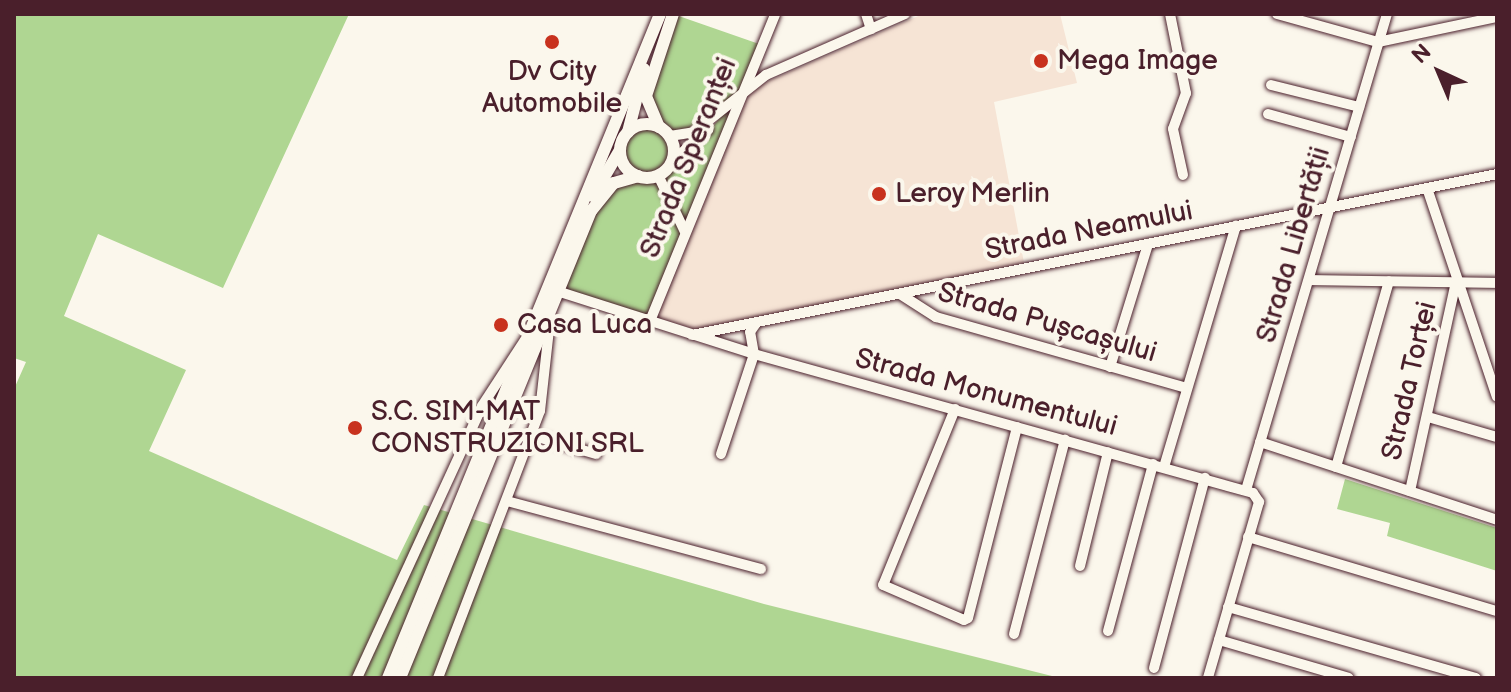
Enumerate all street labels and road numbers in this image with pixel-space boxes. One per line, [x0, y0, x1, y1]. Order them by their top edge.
street label: Strada Speranței [633, 53, 745, 263]
street label: Strada Libertății [1250, 143, 1338, 347]
street label: Strada Neamului [982, 194, 1196, 268]
street label: Strada Pușcașului [934, 276, 1160, 370]
street label: Strada Torței [1375, 298, 1445, 464]
street label: Strada Monumentului [851, 342, 1121, 444]

